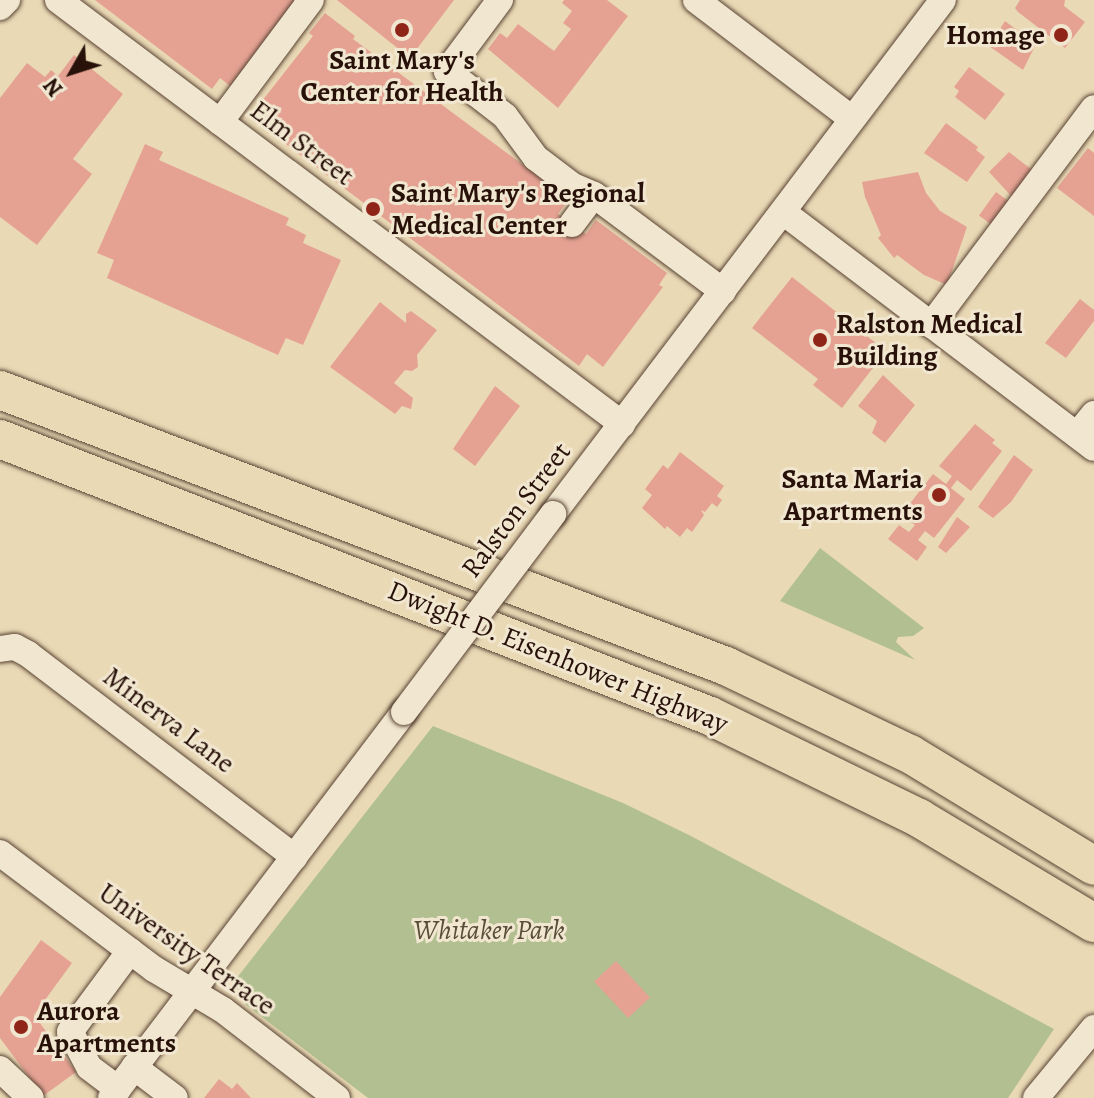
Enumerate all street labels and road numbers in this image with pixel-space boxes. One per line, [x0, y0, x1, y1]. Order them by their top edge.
street label: Elm Street [244, 93, 360, 193]
street label: Ralston Street [454, 436, 578, 584]
street label: Dwight D. Eisenhower Highway [383, 573, 733, 741]
street label: Minerva Lane [97, 660, 241, 780]
street label: University Terrace [92, 876, 282, 1022]

